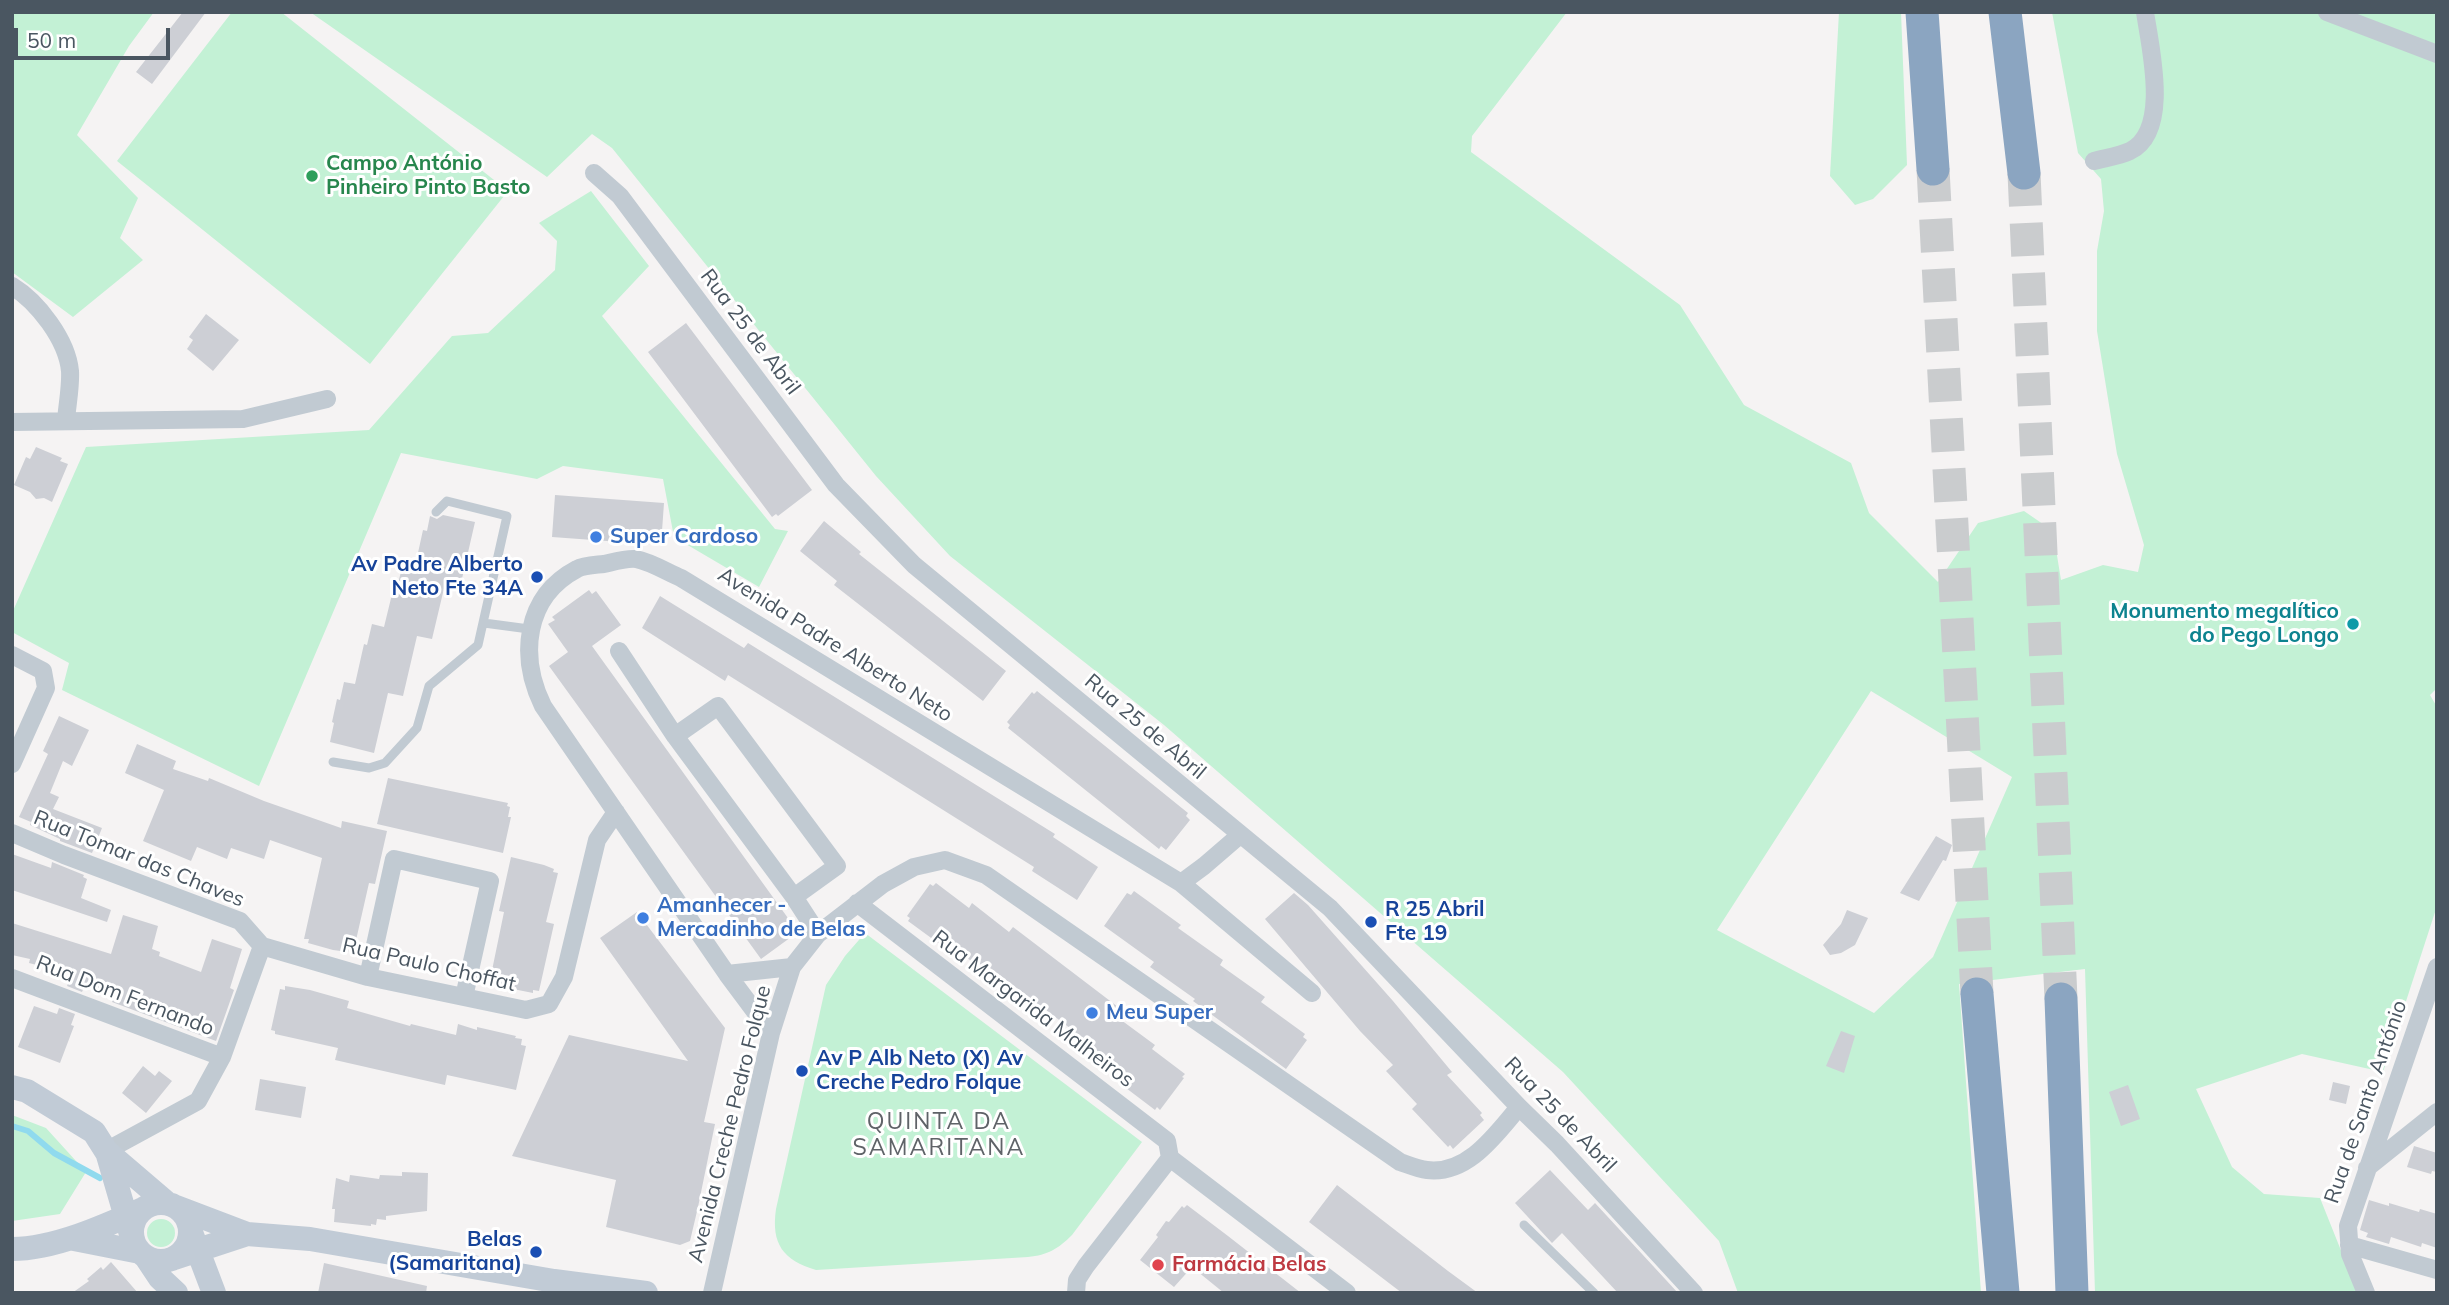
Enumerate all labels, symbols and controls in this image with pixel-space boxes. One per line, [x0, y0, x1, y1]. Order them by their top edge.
scale bar [18, 14, 173, 58]
text: 50 m [27, 27, 76, 53]
place label: Campo António Pinheiro Pinto Basto [326, 151, 530, 201]
marker: Campo António Pinheiro Pinto Basto [304, 168, 320, 184]
street label: Rua 25 de Abril [695, 264, 805, 400]
place label: Super Cardoso [610, 524, 758, 550]
marker: Super Cardoso [588, 529, 604, 545]
place label: Av Padre Alberto Neto Fte 34A [351, 552, 523, 602]
street label: Avenida Padre Alberto Neto [713, 562, 957, 728]
marker: Av Padre Alberto Neto Fte 34A [529, 569, 545, 585]
place label: Monumento megalítico do Pego Longo [2110, 599, 2339, 649]
marker: Monumento megalítico do Pego Longo [2345, 616, 2361, 632]
street label: Rua 25 de Abril [1079, 669, 1211, 785]
street label: Rua Tomar das Chaves [30, 805, 248, 913]
place label: Amanhecer - Mercadinho de Belas [657, 893, 866, 943]
place label: R 25 Abril Fte 19 [1385, 897, 1484, 947]
marker: Amanhecer - Mercadinho de Belas [635, 910, 651, 926]
marker: R 25 Abril Fte 19 [1363, 914, 1379, 930]
street label: Rua Margarida Malheiros [927, 925, 1139, 1093]
street label: Rua Paulo Choffat [340, 933, 518, 997]
street label: Rua Dom Fernando [32, 950, 218, 1042]
street label: Avenida Creche Pedro Folque [683, 983, 777, 1265]
street label: Rua de Santo António [2319, 997, 2413, 1207]
place label: Meu Super [1106, 1000, 1213, 1026]
marker: Meu Super [1084, 1005, 1100, 1021]
place label: Av P Alb Neto (X) Av Creche Pedro Folque [816, 1046, 1023, 1096]
street label: Rua 25 de Abril [1499, 1052, 1621, 1178]
marker: Av P Alb Neto (X) Av Creche Pedro Folque [794, 1063, 810, 1079]
district label: QUINTA DA SAMARITANA [854, 1108, 1024, 1162]
place label: Belas (Samaritana) [388, 1227, 522, 1277]
marker: Belas (Samaritana) [528, 1244, 544, 1260]
place label: Farmácia Belas [1172, 1252, 1327, 1278]
marker: Farmácia Belas [1150, 1257, 1166, 1273]

